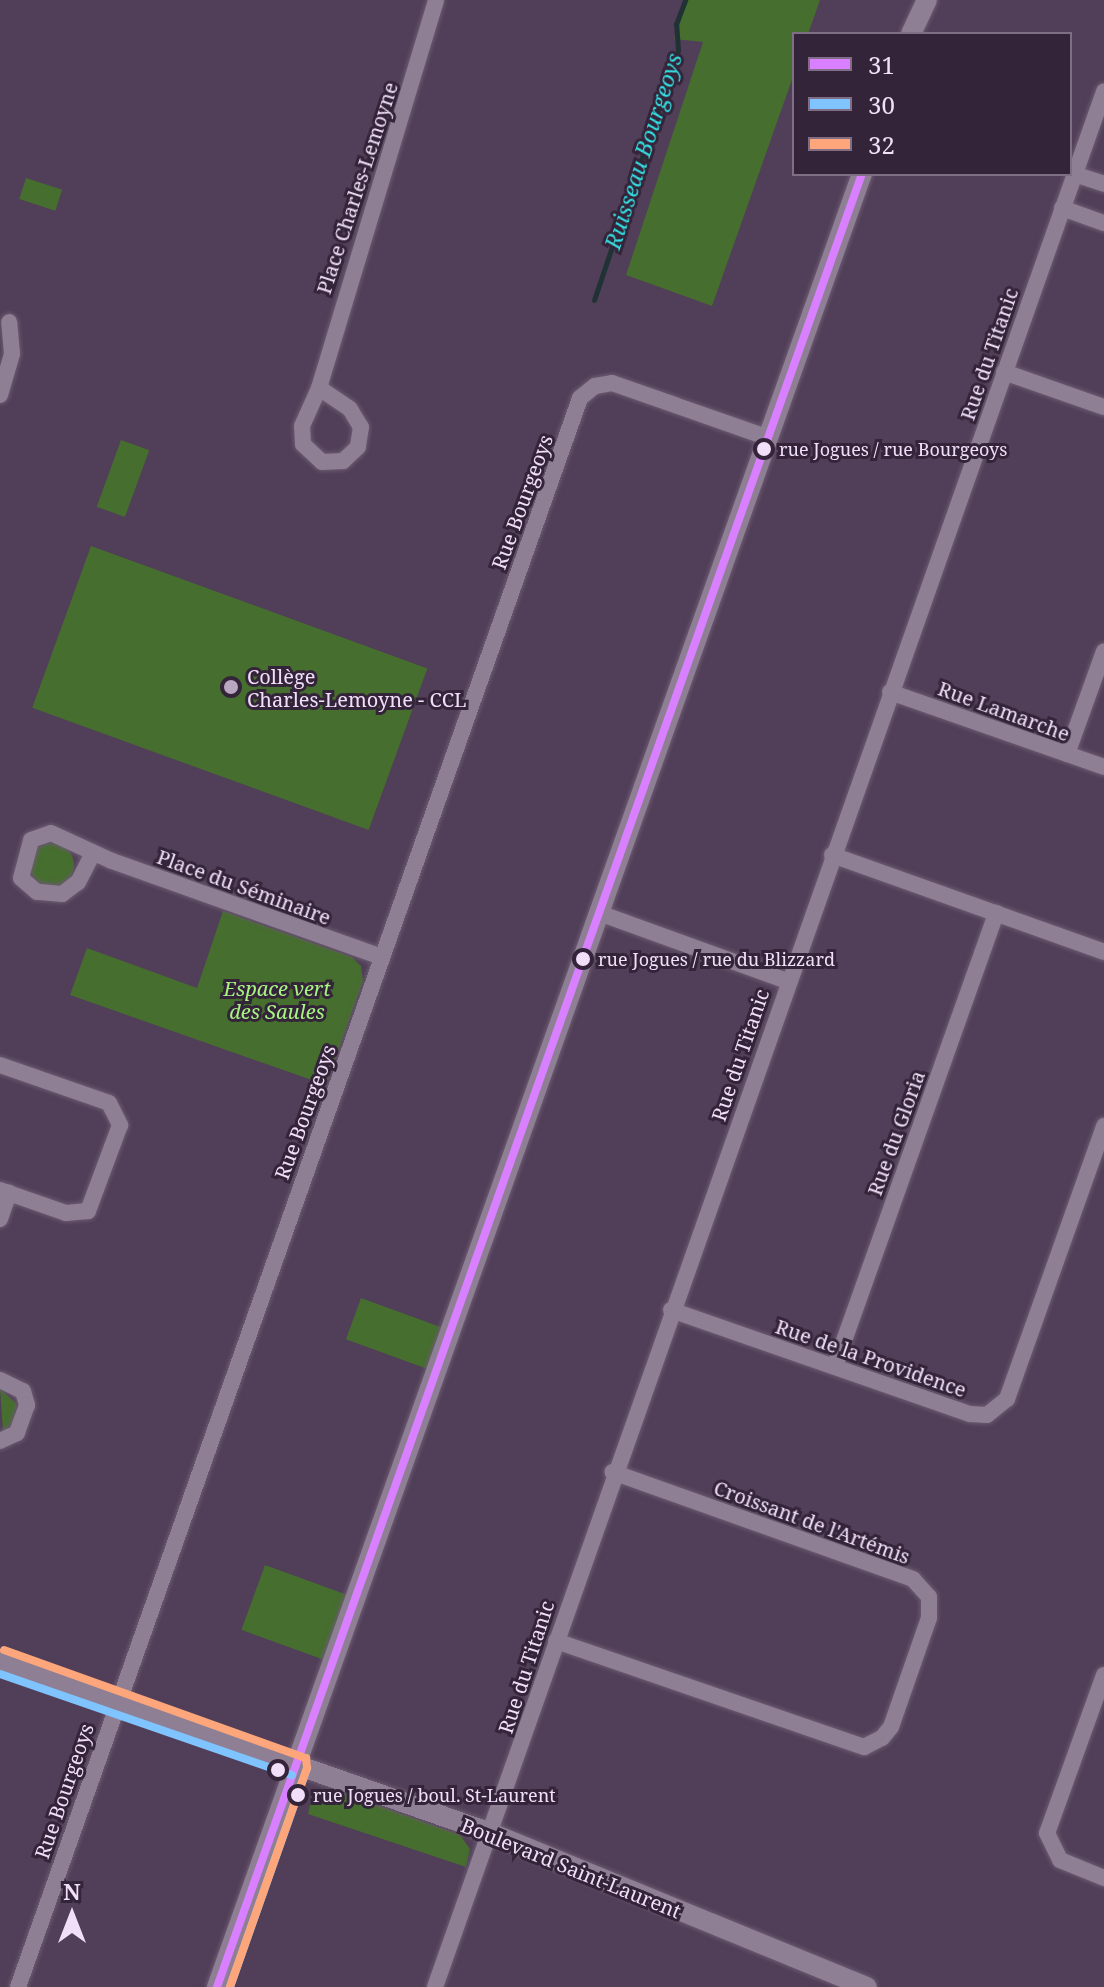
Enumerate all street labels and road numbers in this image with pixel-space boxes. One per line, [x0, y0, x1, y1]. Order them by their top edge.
street label: Place Charles-Lemoyne [311, 79, 403, 297]
street label: Rue du Titanic [955, 285, 1023, 423]
street label: Rue Bourgeoys [487, 431, 557, 573]
street label: Rue Lamarche [935, 676, 1073, 746]
street label: Place du Séminaire [154, 844, 334, 930]
street label: Rue du Titanic [706, 986, 774, 1124]
street label: Rue Bourgeoys [270, 1041, 340, 1183]
street label: Rue du Gloria [862, 1067, 930, 1199]
street label: Rue de la Providence [773, 1314, 969, 1402]
street label: Croissant de l'Artémis [711, 1475, 913, 1569]
street label: Rue du Titanic [493, 1598, 559, 1736]
street label: Rue Bourgeoys [30, 1720, 98, 1862]
street label: Boulevard Saint-Laurent [458, 1813, 684, 1923]

